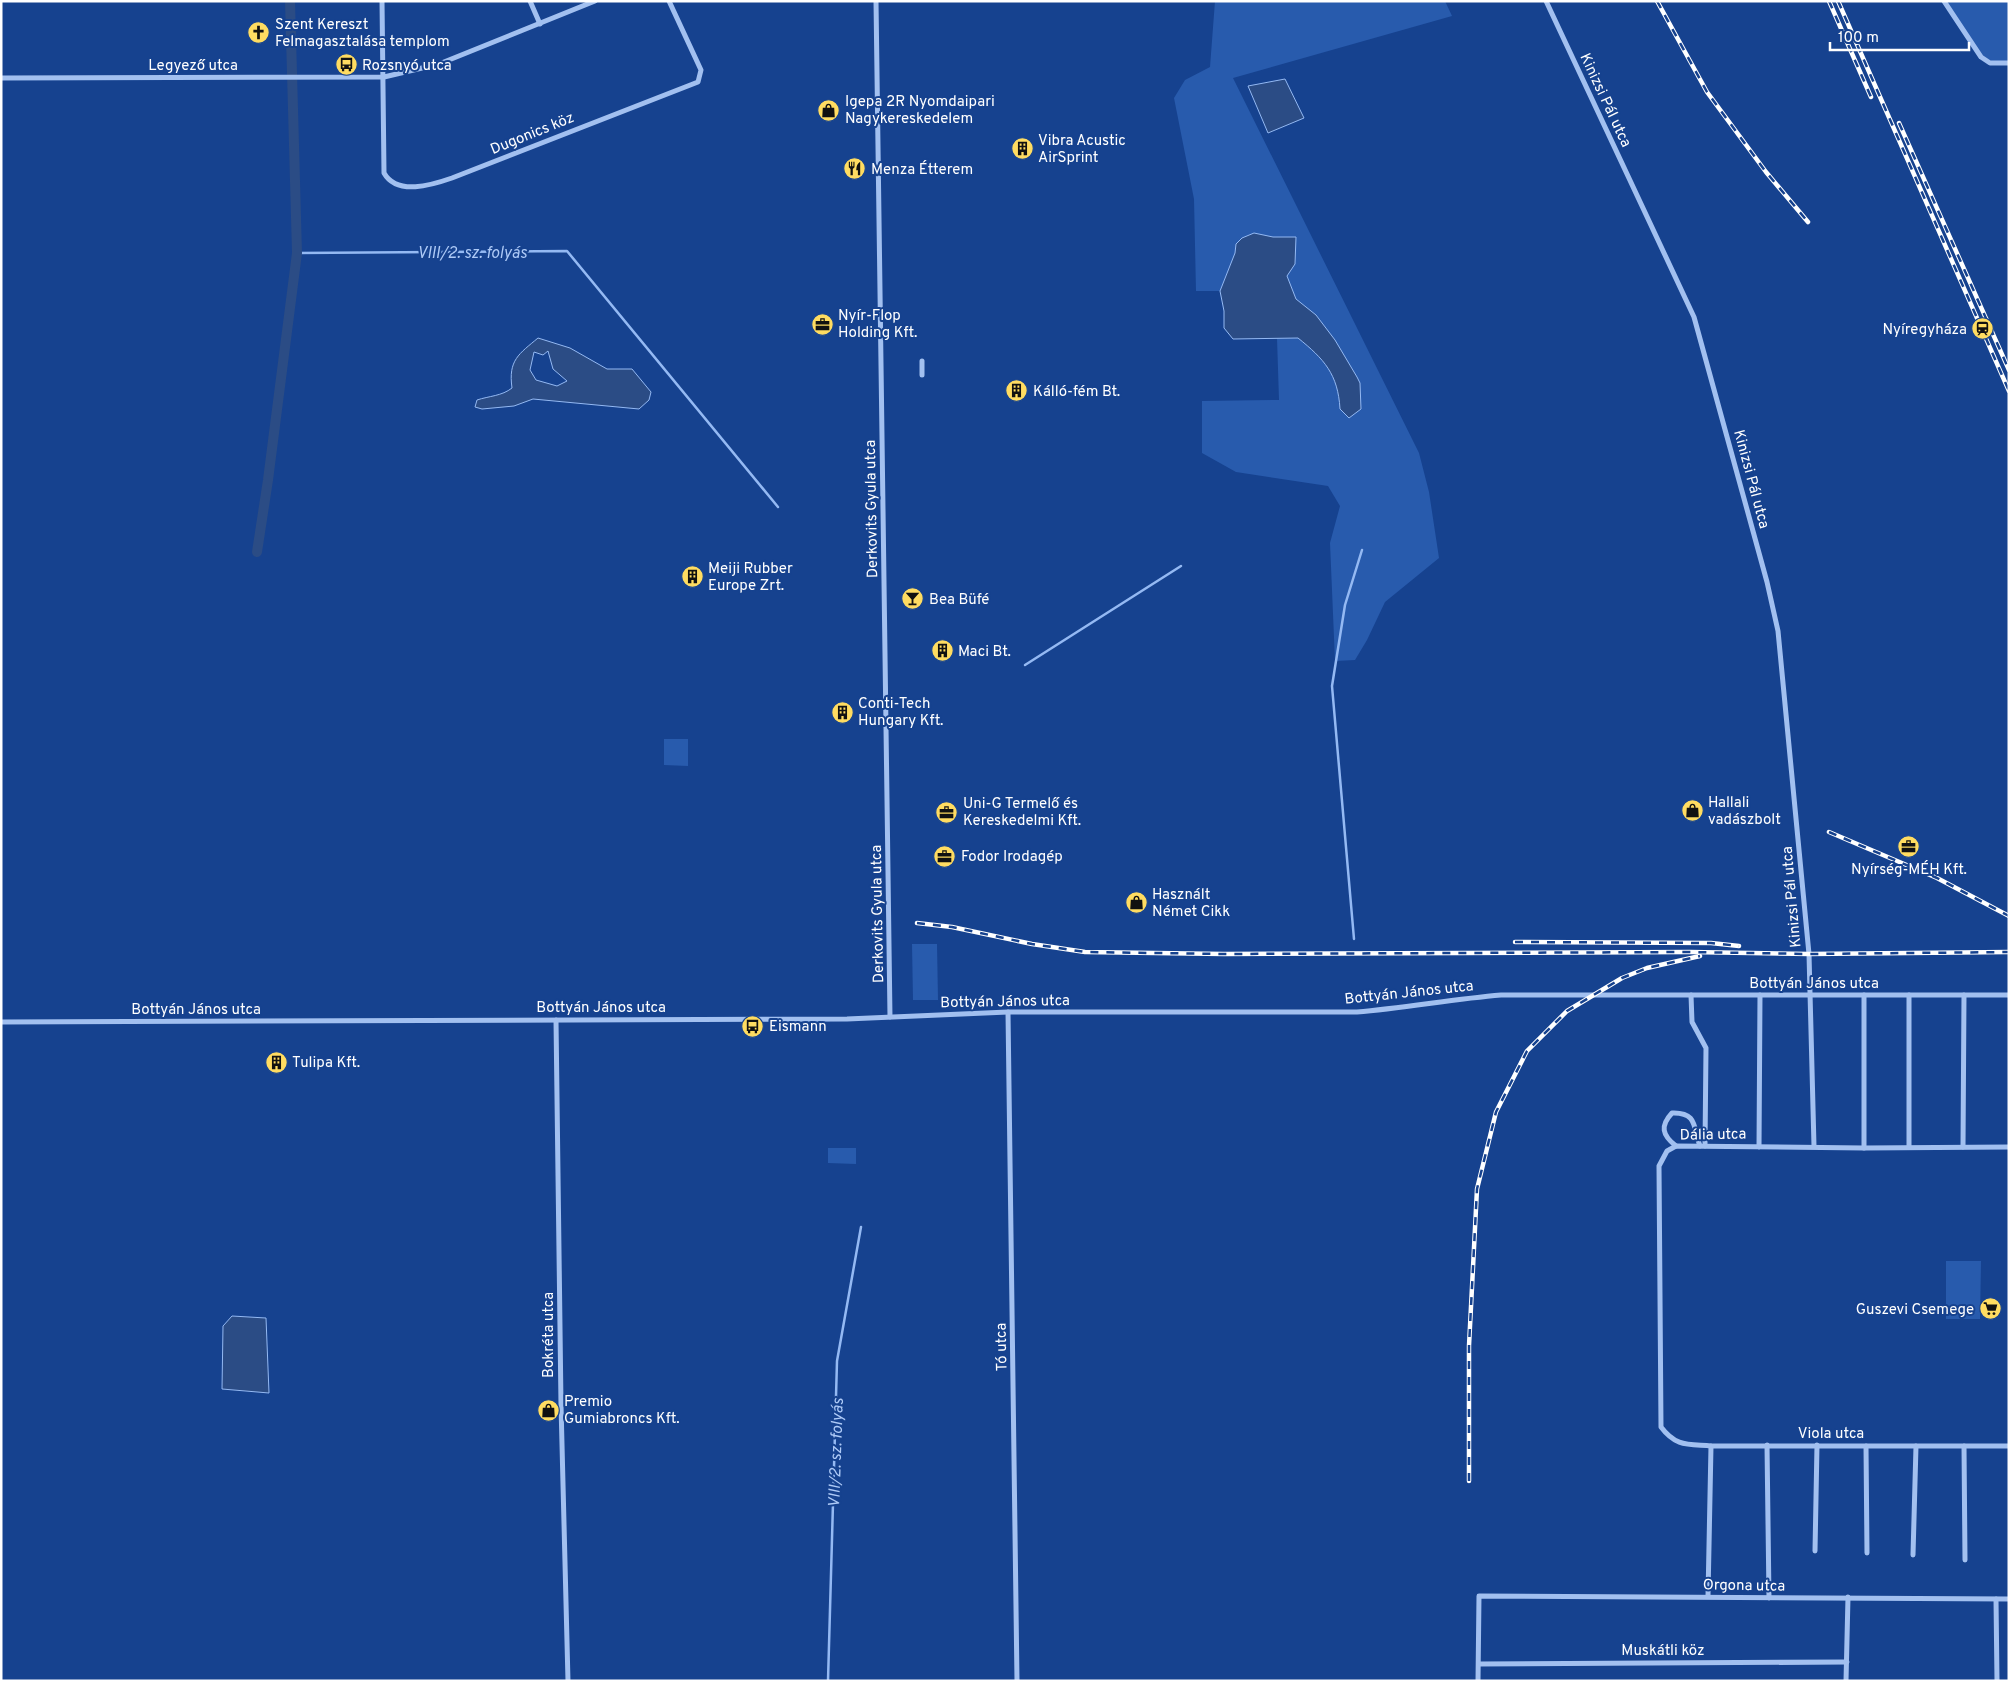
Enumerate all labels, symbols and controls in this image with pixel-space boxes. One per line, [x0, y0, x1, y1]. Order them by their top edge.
place label: Szent Kereszt Felmagasztalása templom [275, 16, 450, 52]
scale bar [1830, 20, 1969, 52]
church icon: Szent Kereszt Felmagasztalása templom [247, 21, 271, 45]
text: 100 m [1838, 29, 1879, 48]
street label: Kinizsi Pál utca [1575, 51, 1635, 151]
bus stop icon: Rozsnyó utca [334, 53, 358, 77]
street label: Legyező utca [148, 57, 238, 76]
place label: Rozsnyó utca [362, 57, 452, 76]
place label: Igepa 2R Nyomdaipari Nagykereskedelem [845, 93, 995, 129]
shop icon: Igepa 2R Nyomdaipari Nagykereskedelem [817, 98, 841, 122]
street label: Dugonics köz [488, 109, 577, 160]
place label: Vibra Acustic AirSprint [1038, 132, 1126, 168]
building icon: Vibra Acustic AirSprint [1010, 137, 1034, 161]
restaurant icon: Menza Étterem [843, 157, 867, 181]
place label: Menza Étterem [871, 160, 973, 180]
water label: VIII/2. sz. folyás [417, 244, 528, 264]
place label: Nyír-Flop Holding Kft. [838, 307, 917, 343]
office icon: Nyír-Flop Holding Kft. [810, 312, 834, 336]
station icon: Nyíregyháza [1971, 317, 1995, 341]
place label: Nyíregyháza [1883, 321, 1967, 340]
building icon: Kálló-fém Bt. [1005, 379, 1029, 403]
place label: Kálló-fém Bt. [1033, 383, 1120, 402]
street label: Kinizsi Pál utca [1728, 428, 1773, 531]
street label: Derkovits Gyula utca [862, 440, 883, 578]
place label: Meiji Rubber Europe Zrt. [708, 560, 793, 596]
building icon: Meiji Rubber Europe Zrt. [680, 565, 704, 589]
bar icon: Bea Büfé [901, 587, 925, 611]
place label: Bea Büfé [929, 591, 989, 610]
building icon: Maci Bt. [930, 639, 954, 663]
place label: Maci Bt. [958, 643, 1011, 662]
place label: Conti-Tech Hungary Kft. [858, 695, 943, 731]
building icon: Conti-Tech Hungary Kft. [830, 700, 854, 724]
place label: Hallali vadászbolt [1708, 794, 1781, 830]
place label: Uni-G Termelő és Kereskedelmi Kft. [963, 795, 1081, 831]
shop icon: Hallali vadászbolt [1680, 799, 1704, 823]
office icon: Uni-G Termelő és Kereskedelmi Kft. [935, 800, 959, 824]
office icon: Nyírség-MÉH Kft. [1897, 834, 1921, 858]
office icon: Fodor Irodagép [933, 844, 957, 868]
street label: Derkovits Gyula utca [868, 845, 889, 983]
street label: Kinizsi Pál utca [1779, 845, 1806, 948]
place label: Fodor Irodagép [961, 848, 1063, 867]
place label: Nyírség-MÉH Kft. [1851, 860, 1967, 880]
place label: Használt Német Cikk [1152, 886, 1230, 922]
shop icon: Használt Német Cikk [1124, 891, 1148, 915]
street label: Bottyán János utca [1749, 975, 1879, 994]
street label: Bottyán János utca [1344, 977, 1475, 1010]
street label: Bottyán János utca [940, 992, 1070, 1013]
street label: Bottyán János utca [536, 999, 666, 1018]
street label: Bottyán János utca [131, 1001, 261, 1020]
bus stop icon: Eismann [741, 1014, 765, 1038]
place label: Eismann [769, 1018, 827, 1037]
building icon: Tulipa Kft. [264, 1050, 288, 1074]
place label: Tulipa Kft. [292, 1054, 360, 1073]
street label: Dália utca [1680, 1125, 1746, 1146]
street label: Bokréta utca [540, 1292, 559, 1378]
supermarket icon: Guszevi Csemege [1978, 1297, 2002, 1321]
place label: Guszevi Csemege [1856, 1301, 1974, 1320]
street label: Tó utca [993, 1323, 1012, 1371]
place label: Premio Gumiabroncs Kft. [564, 1393, 680, 1429]
water label: VIII/2. sz. folyás [825, 1397, 849, 1508]
shop icon: Premio Gumiabroncs Kft. [536, 1398, 560, 1422]
street label: Viola utca [1798, 1425, 1864, 1444]
street label: Orgona utca [1703, 1576, 1785, 1597]
street label: Muskátli köz [1621, 1642, 1705, 1661]

